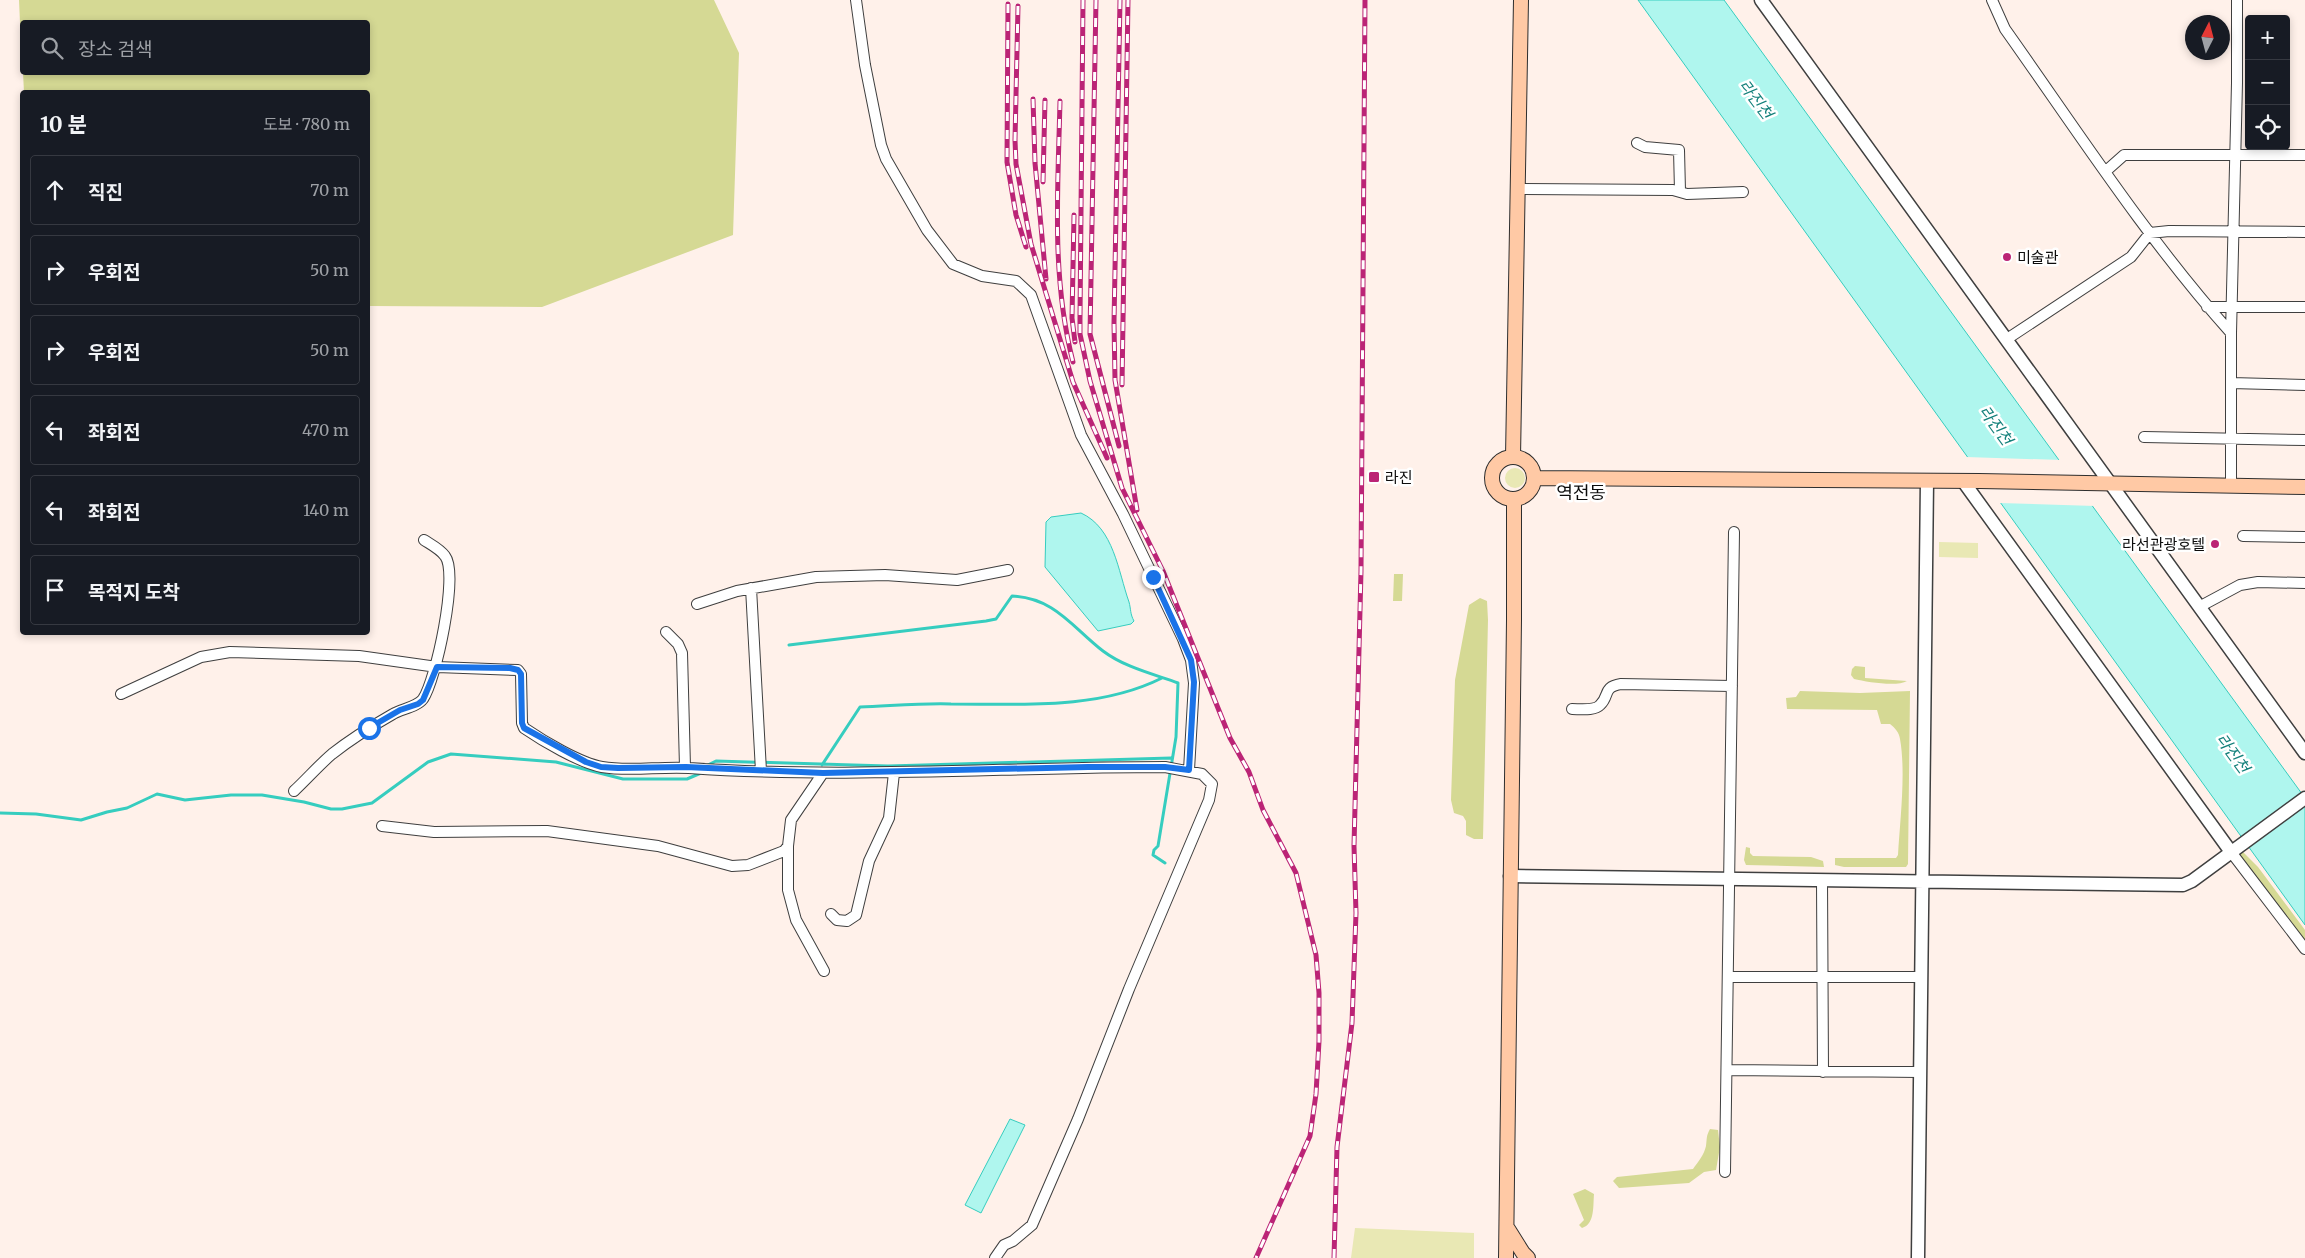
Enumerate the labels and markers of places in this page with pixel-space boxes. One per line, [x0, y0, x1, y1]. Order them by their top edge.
place label: 미술관 [2017, 248, 2059, 267]
marker: 미술관 [2001, 251, 2013, 263]
place label: 라진 [1385, 468, 1413, 487]
marker: 라진 [1367, 470, 1381, 484]
place label: 라선관광호텔 [2122, 535, 2205, 554]
marker: 라선관광호텔 [2209, 538, 2221, 550]

